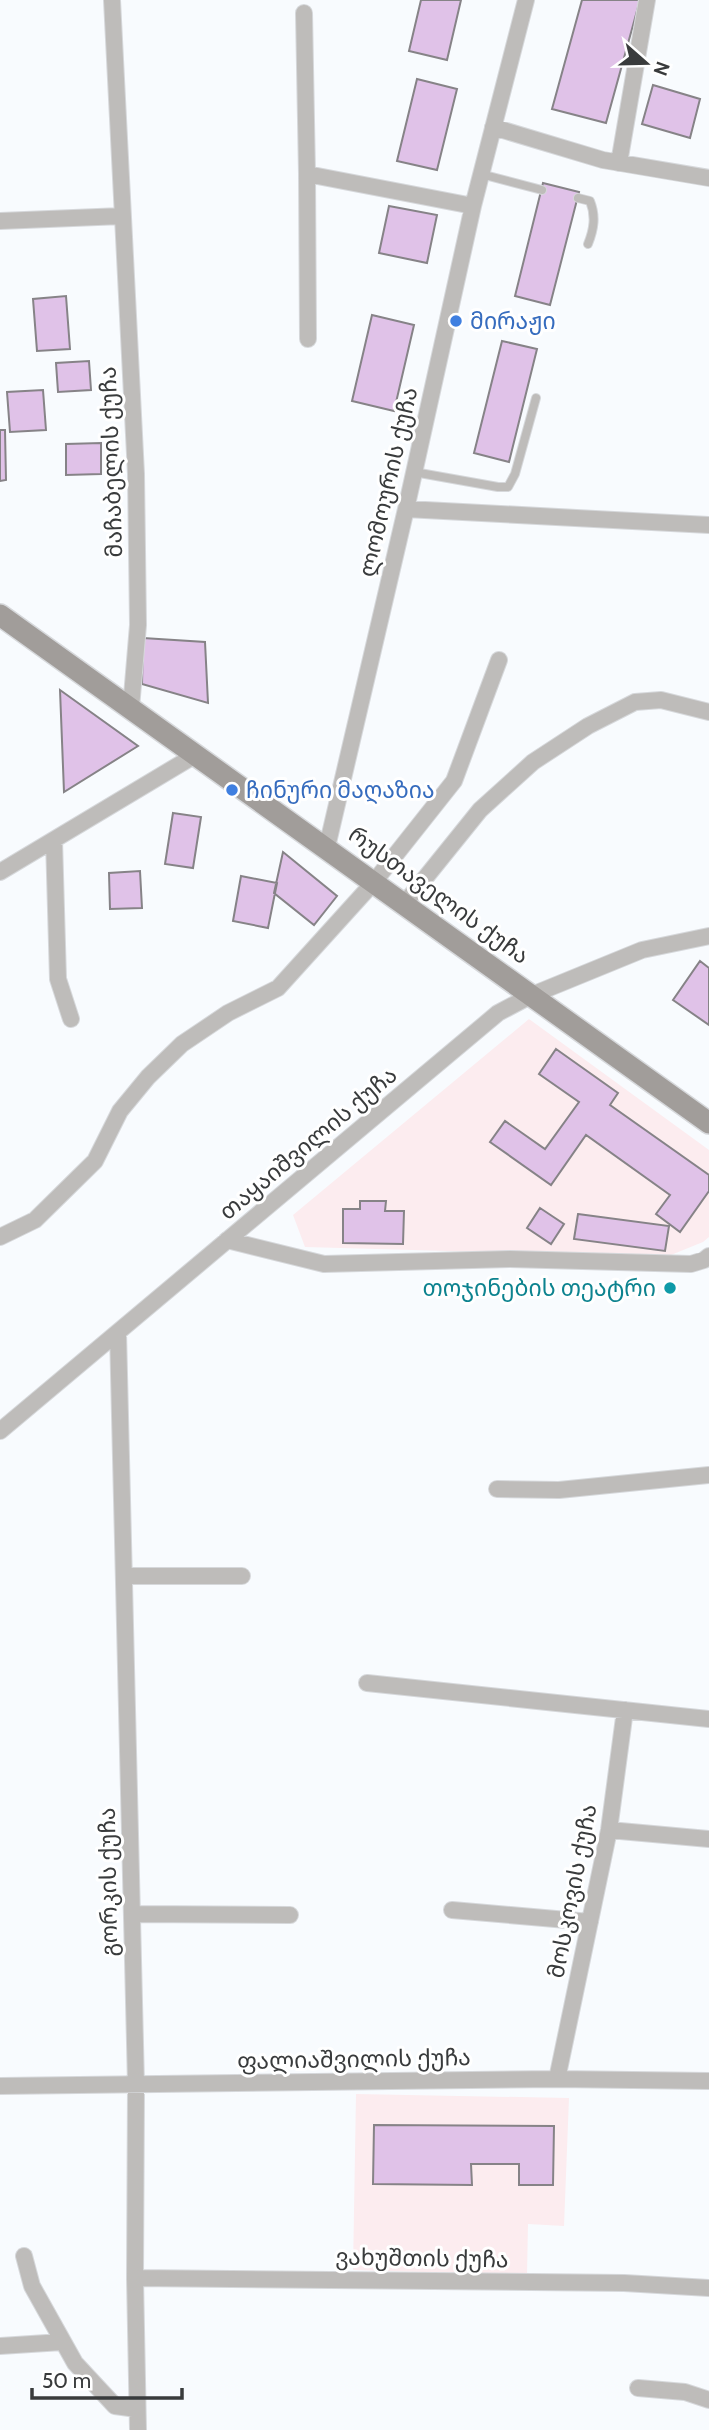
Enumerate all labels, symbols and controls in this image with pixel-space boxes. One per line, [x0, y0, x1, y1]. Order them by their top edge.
north arrow [611, 28, 681, 98]
text: N [648, 58, 675, 79]
place label: მირაჟი [470, 307, 556, 335]
marker: მირაჟი [448, 313, 464, 329]
street label: მაჩაბელის ქუჩა [94, 366, 128, 558]
street label: ლომოურის ქუჩა [353, 384, 423, 580]
place label: ჩინური მაღაზია [246, 776, 435, 804]
marker: ჩინური მაღაზია [224, 782, 240, 798]
street label: რუსთაველის ქუჩა [343, 820, 535, 970]
street label: თაყაიშვილის ქუჩა [213, 1061, 403, 1225]
place label: თოჯინების თეატრი [423, 1274, 656, 1302]
marker: თოჯინების თეატრი [662, 1280, 678, 1296]
street label: მოსკოვის ქუჩა [541, 1802, 603, 1980]
street label: გორკის ქუჩა [93, 1807, 123, 1957]
street label: ფალიაშვილის ქუჩა [237, 2043, 471, 2075]
street label: ვახუშთის ქუჩა [335, 2242, 509, 2274]
scale bar [32, 2356, 182, 2400]
text: 50 m [42, 2368, 91, 2393]

